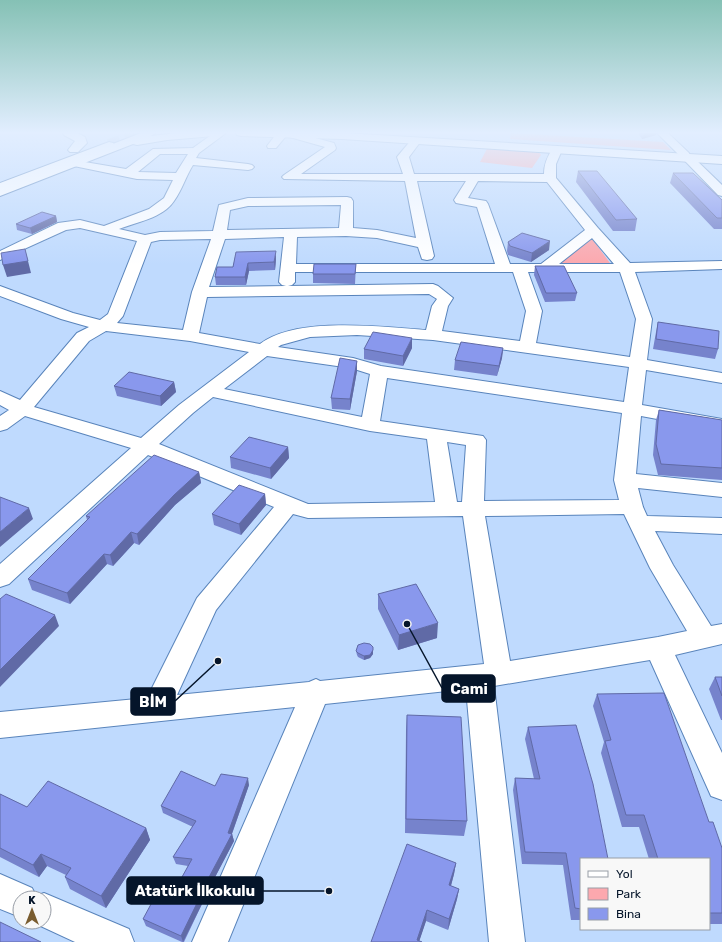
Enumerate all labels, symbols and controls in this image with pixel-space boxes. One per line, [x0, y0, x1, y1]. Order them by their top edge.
callout: Cami [442, 675, 495, 702]
text: Cami [450, 680, 488, 698]
callout: BİM [131, 688, 175, 715]
text: BİM [139, 693, 167, 711]
legend [580, 858, 710, 930]
text: Yol [616, 867, 633, 881]
callout: Atatürk İlkokulu [127, 877, 263, 904]
text: Atatürk İlkokulu [135, 882, 255, 900]
text: Park [616, 887, 642, 901]
north arrow [12, 890, 52, 930]
text: K [28, 894, 36, 907]
text: Bina [616, 907, 641, 921]

